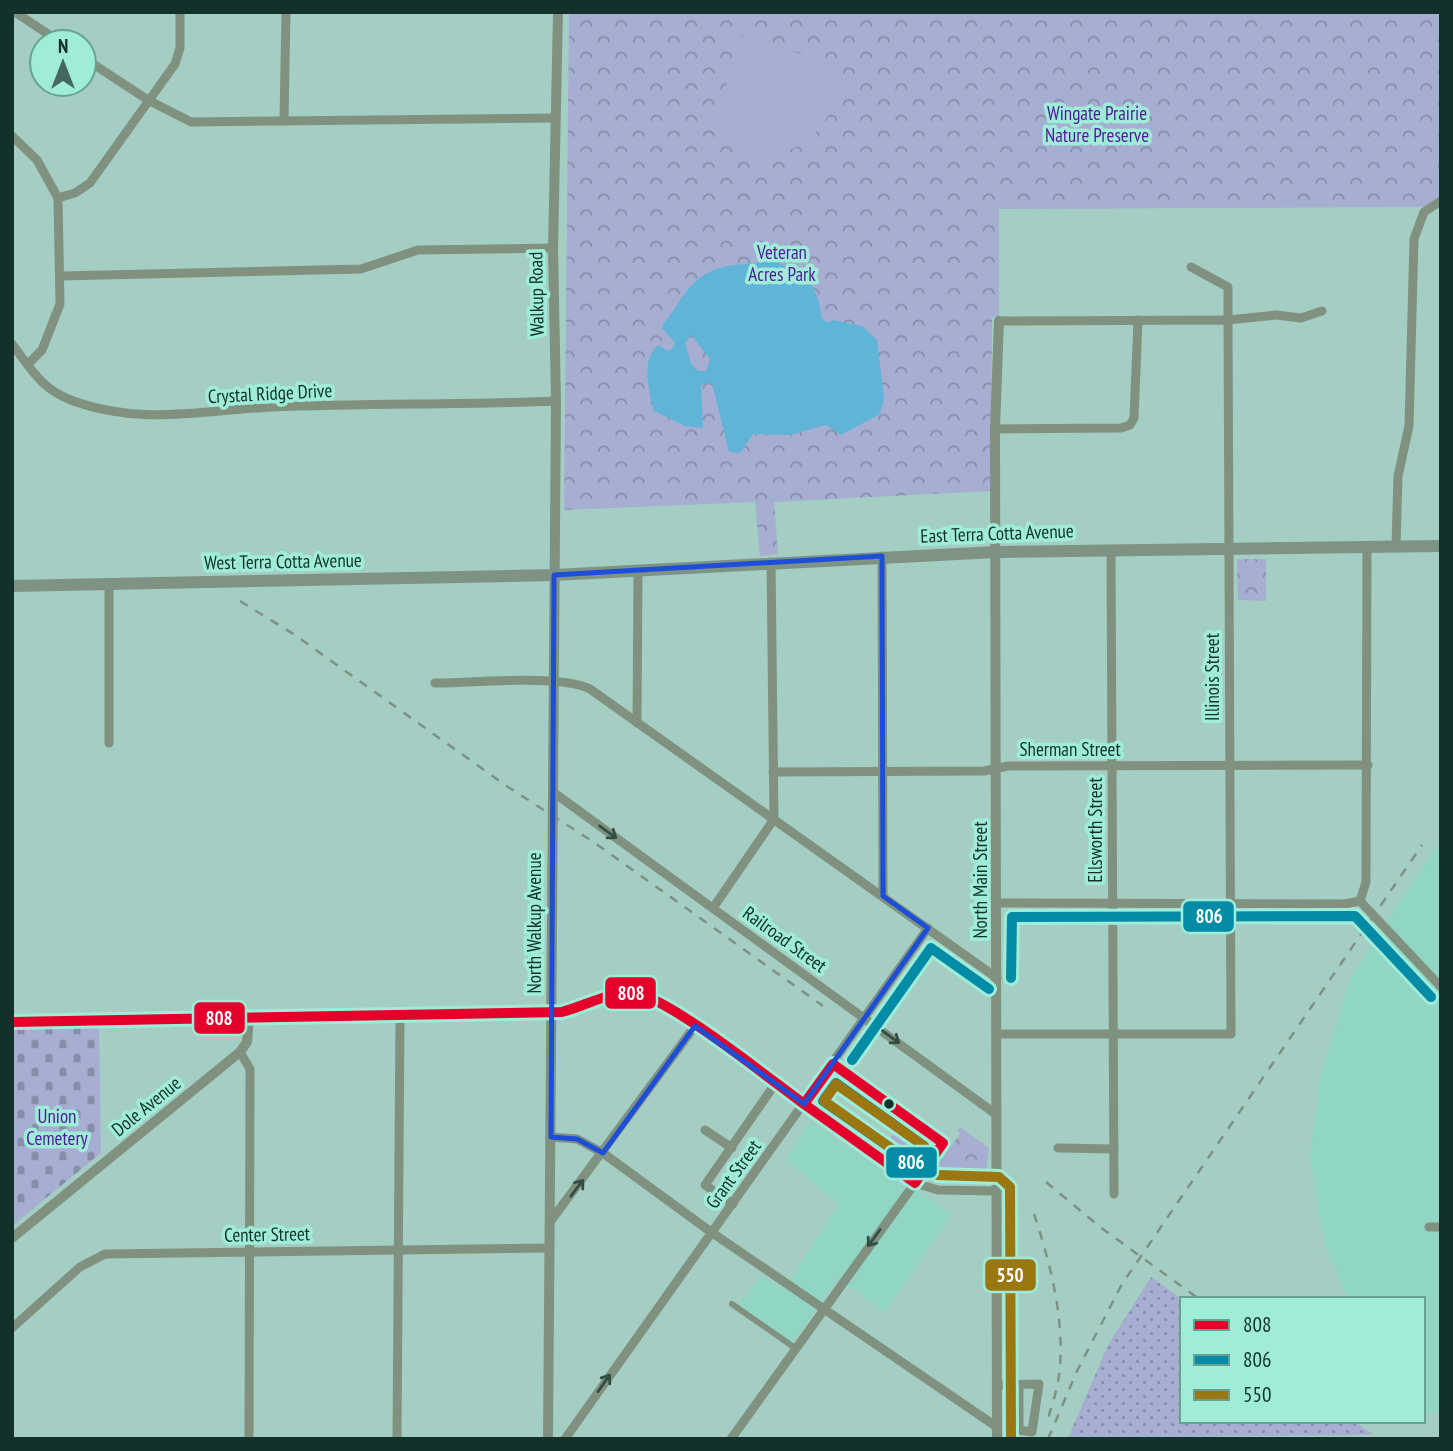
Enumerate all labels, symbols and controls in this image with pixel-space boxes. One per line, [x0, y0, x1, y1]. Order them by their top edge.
north arrow [28, 28, 98, 98]
text: N [58, 34, 68, 58]
park label: Wingate Prairie Nature Preserve [1045, 101, 1149, 147]
park label: Veteran Acres Park [748, 240, 816, 286]
street label: Walkup Road [523, 252, 549, 336]
street label: Crystal Ridge Drive [207, 378, 333, 408]
street label: East Terra Cotta Avenue [920, 518, 1074, 548]
street label: West Terra Cotta Avenue [204, 548, 362, 574]
street label: Illinois Street [1200, 632, 1224, 721]
street label: Sherman Street [1019, 737, 1121, 761]
street label: Ellsworth Street [1083, 777, 1107, 883]
street label: North Main Street [968, 821, 992, 939]
one-way arrow [598, 825, 617, 839]
street label: North Walkup Avenue [522, 852, 546, 994]
line badge: 806 [1182, 900, 1235, 933]
street label: Railroad Street [738, 901, 832, 978]
text: 806 [1195, 904, 1223, 928]
line badge: 808 [604, 976, 657, 1010]
text: 808 [617, 981, 645, 1005]
line badge: 808 [193, 1001, 246, 1035]
text: 808 [205, 1006, 233, 1030]
one-way arrow [881, 1030, 900, 1045]
street label: Dole Avenue [107, 1071, 186, 1141]
unlabelled marker [882, 1097, 896, 1111]
park label: Union Cemetery [26, 1104, 89, 1150]
street label: Grant Street [700, 1134, 766, 1213]
line badge: 806 [885, 1146, 938, 1179]
text: 806 [897, 1150, 925, 1174]
one-way arrow [570, 1179, 584, 1198]
street label: Center Street [224, 1221, 311, 1247]
one-way arrow [867, 1228, 882, 1247]
line badge: 550 [984, 1258, 1037, 1292]
text: 550 [996, 1263, 1024, 1287]
legend [1180, 1297, 1425, 1423]
text: 808 [1243, 1311, 1271, 1338]
text: 806 [1243, 1346, 1271, 1373]
one-way arrow [597, 1374, 611, 1393]
text: 550 [1243, 1381, 1271, 1408]

